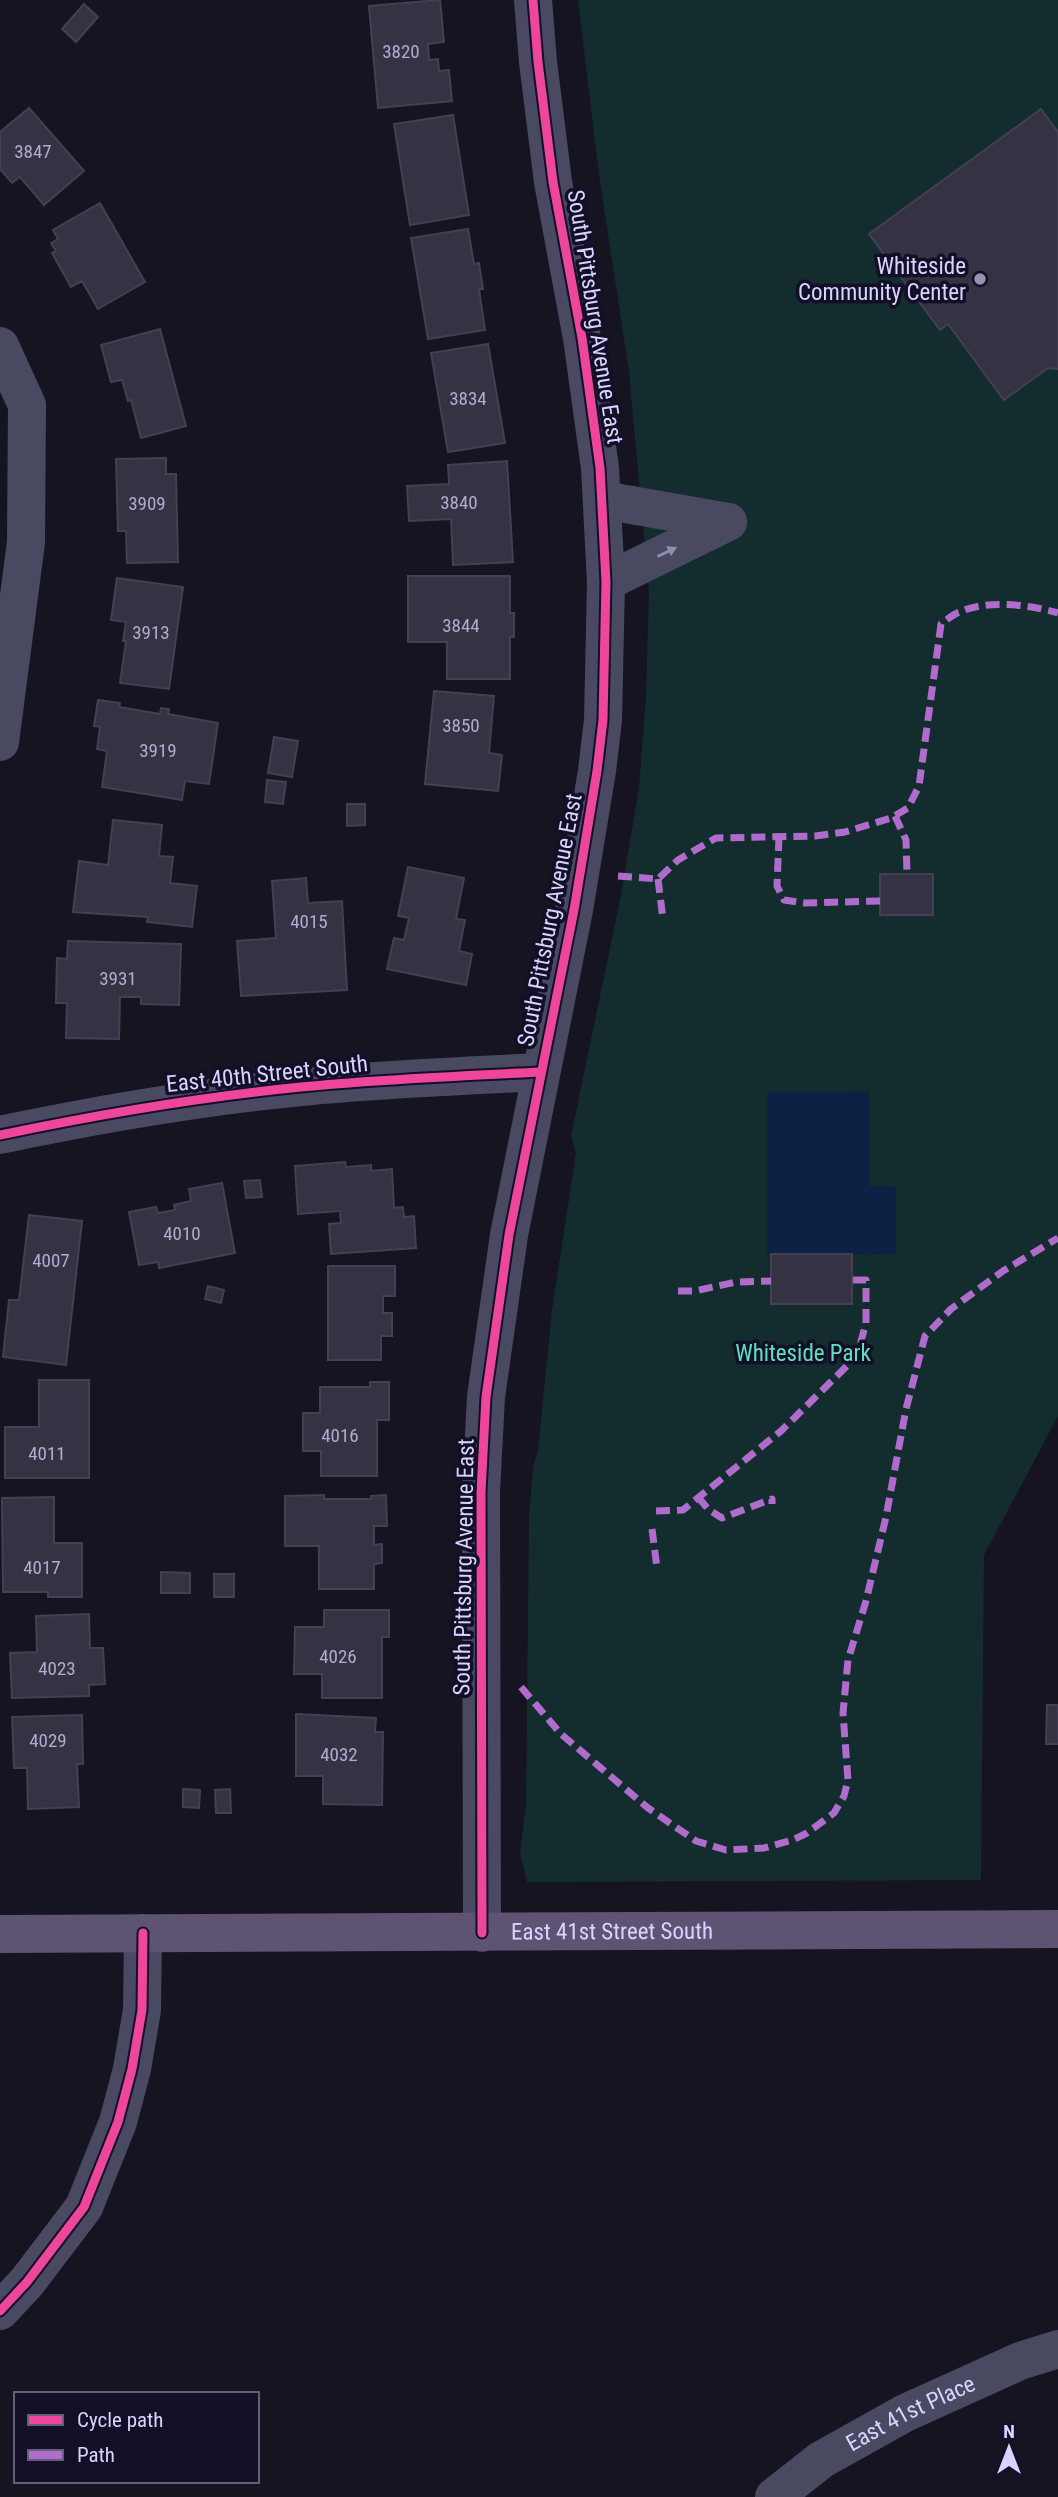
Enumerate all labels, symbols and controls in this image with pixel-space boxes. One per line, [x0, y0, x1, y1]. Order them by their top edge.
house number: 3820 [382, 40, 420, 63]
house number: 3847 [14, 140, 52, 163]
street label: South Pittsburg Avenue East [562, 188, 628, 446]
place label: Whiteside Community Center [798, 253, 966, 306]
marker: Whiteside Community Center [972, 271, 988, 287]
house number: 3834 [449, 387, 487, 410]
house number: 3840 [440, 491, 478, 514]
house number: 3909 [128, 492, 166, 515]
one-way arrow [657, 547, 677, 558]
house number: 3844 [442, 614, 480, 637]
house number: 3913 [132, 621, 170, 644]
house number: 3850 [442, 714, 480, 737]
house number: 3919 [139, 739, 177, 762]
street label: South Pittsburg Avenue East [512, 791, 588, 1049]
house number: 4015 [290, 910, 328, 933]
house number: 3931 [99, 967, 137, 990]
street label: East 40th Street South [165, 1050, 369, 1098]
house number: 4010 [163, 1222, 201, 1245]
house number: 4007 [32, 1249, 70, 1272]
park label: Whiteside Park [735, 1340, 872, 1367]
house number: 4016 [321, 1424, 359, 1447]
street label: South Pittsburg Avenue East [448, 1438, 480, 1696]
house number: 4011 [28, 1442, 66, 1465]
house number: 4017 [23, 1556, 61, 1579]
house number: 4026 [319, 1645, 357, 1668]
house number: 4023 [38, 1657, 76, 1680]
house number: 4029 [29, 1729, 67, 1752]
house number: 4032 [320, 1743, 358, 1766]
street label: East 41st Street South [511, 1917, 713, 1945]
street label: East 41st Place [841, 2370, 979, 2457]
legend [14, 2392, 259, 2483]
text: Cycle path [77, 2408, 163, 2432]
north arrow [974, 2413, 1044, 2483]
text: N [1003, 2420, 1015, 2443]
text: Path [77, 2443, 115, 2467]

